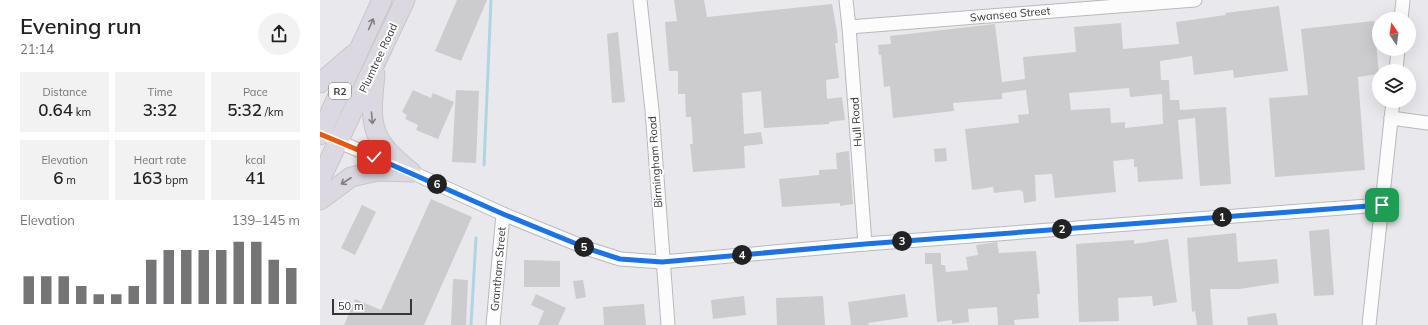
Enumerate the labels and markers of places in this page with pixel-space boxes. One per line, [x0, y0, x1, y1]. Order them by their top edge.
pin [357, 140, 391, 174]
pin: 6 [427, 174, 447, 194]
pin [1365, 188, 1399, 222]
pin: 1 [1212, 207, 1232, 227]
pin: 2 [1052, 219, 1072, 239]
pin: 3 [892, 231, 912, 251]
pin: 5 [574, 237, 594, 257]
pin: 4 [732, 245, 752, 265]

